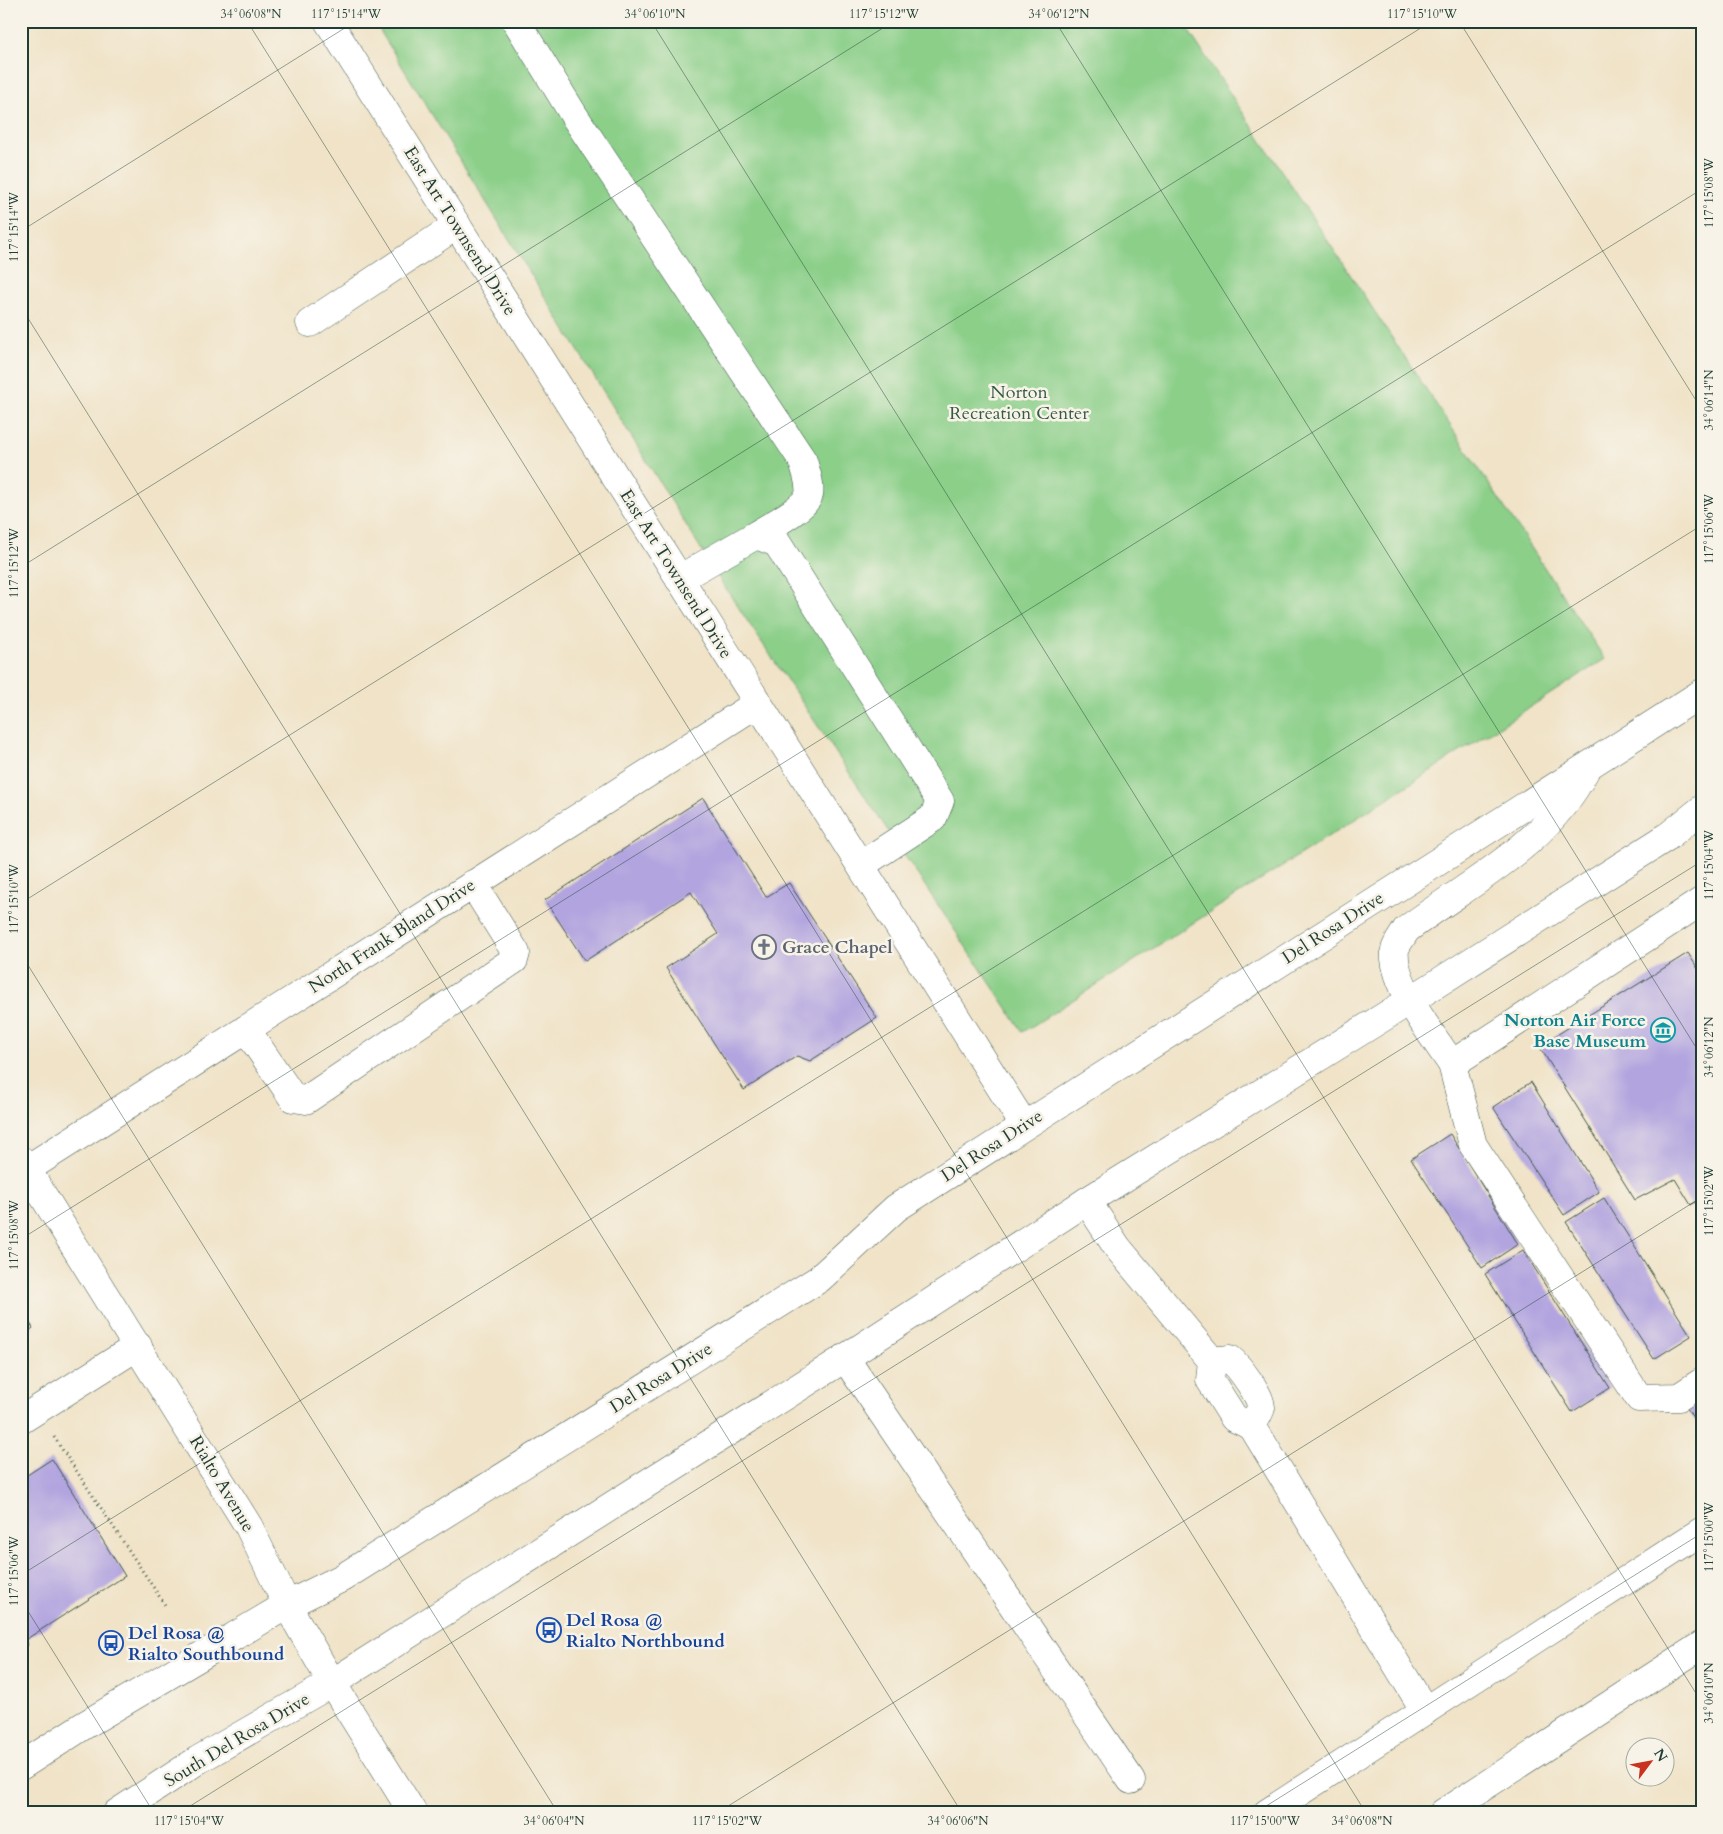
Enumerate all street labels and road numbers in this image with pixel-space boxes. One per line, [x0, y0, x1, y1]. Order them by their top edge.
street label: East Art Townsend Drive [398, 142, 522, 320]
street label: East Art Townsend Drive [614, 485, 738, 663]
street label: North Frank Bland Drive [304, 873, 480, 999]
street label: Del Rosa Drive [1277, 886, 1389, 970]
street label: Del Rosa Drive [936, 1104, 1048, 1188]
street label: Del Rosa Drive [605, 1337, 717, 1419]
street label: Rialto Avenue [183, 1431, 261, 1537]
street label: South Del Rosa Drive [160, 1687, 314, 1793]

